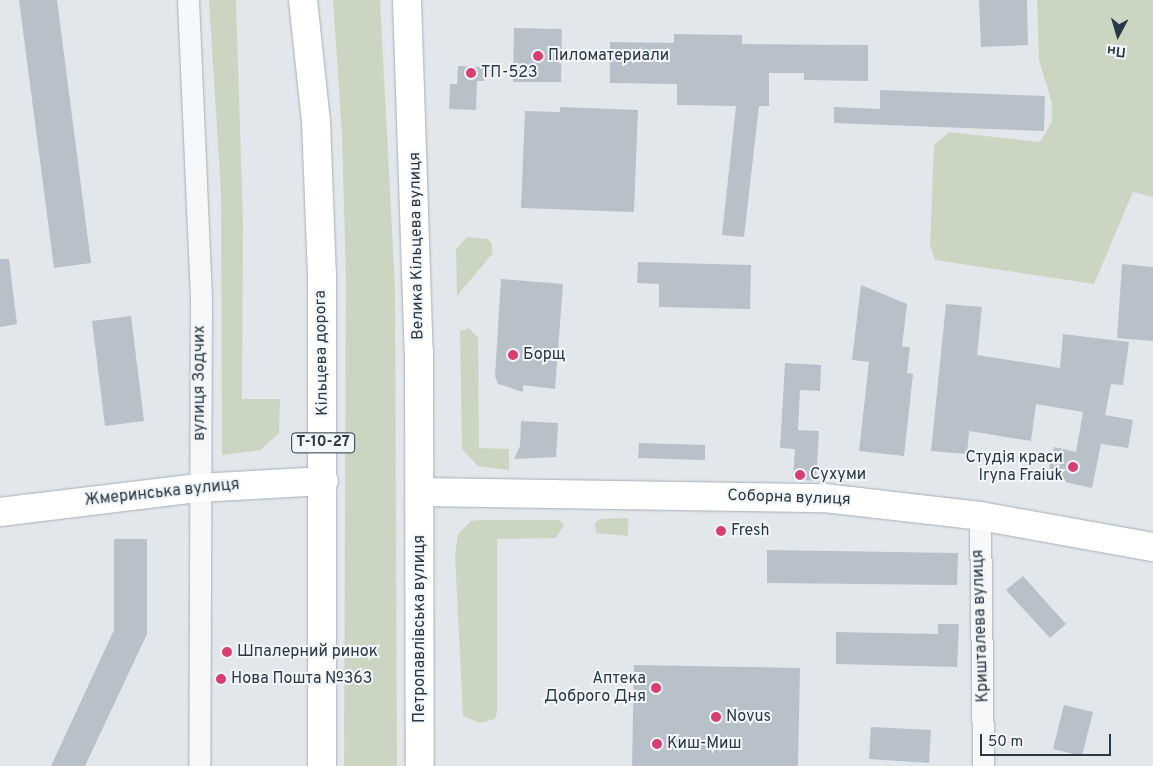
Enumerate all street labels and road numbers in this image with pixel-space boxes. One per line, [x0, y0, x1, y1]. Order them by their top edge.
street label: Велика Кільцева вулиця [406, 152, 428, 340]
street label: Кільцева дорога [311, 290, 333, 416]
street label: вулиця Зодчих [190, 325, 210, 441]
road number: Т-10-27 [290, 430, 356, 456]
street label: Жмеринська вулиця [84, 475, 240, 511]
street label: Соборна вулиця [727, 486, 851, 510]
street label: Петропавлівська вулиця [410, 535, 430, 723]
street label: Кришталева вулиця [969, 549, 993, 703]

